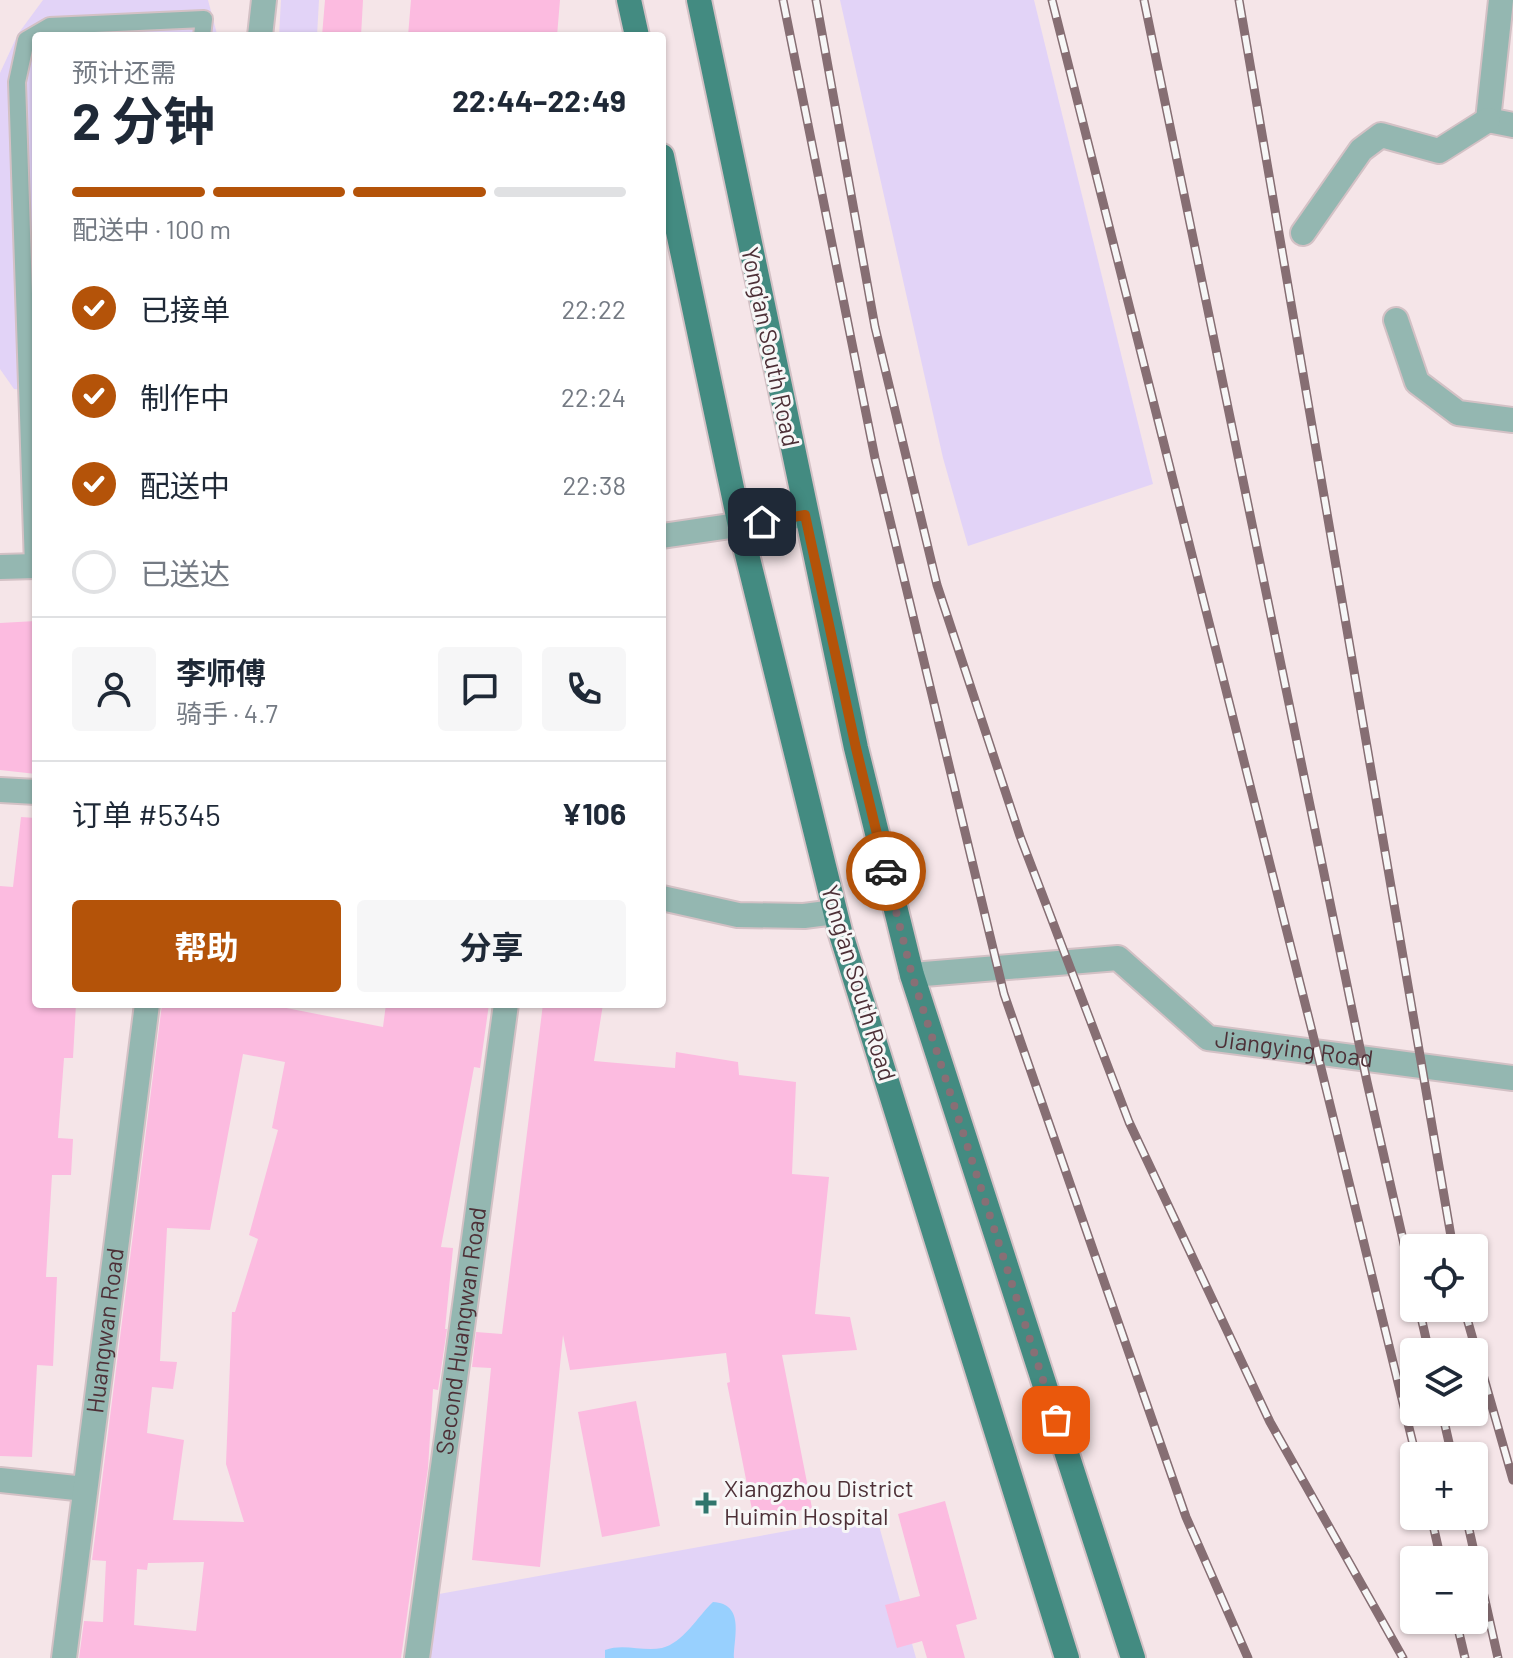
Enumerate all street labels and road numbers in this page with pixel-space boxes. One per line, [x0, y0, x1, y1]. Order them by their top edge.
street label: Yong'an South Road [736, 244, 807, 449]
street label: Yong'an South Road [816, 881, 903, 1084]
street label: Jiangying Road [1214, 1023, 1375, 1073]
street label: Second Huangwan Road [429, 1205, 491, 1457]
street label: Huangwan Road [79, 1246, 129, 1415]

